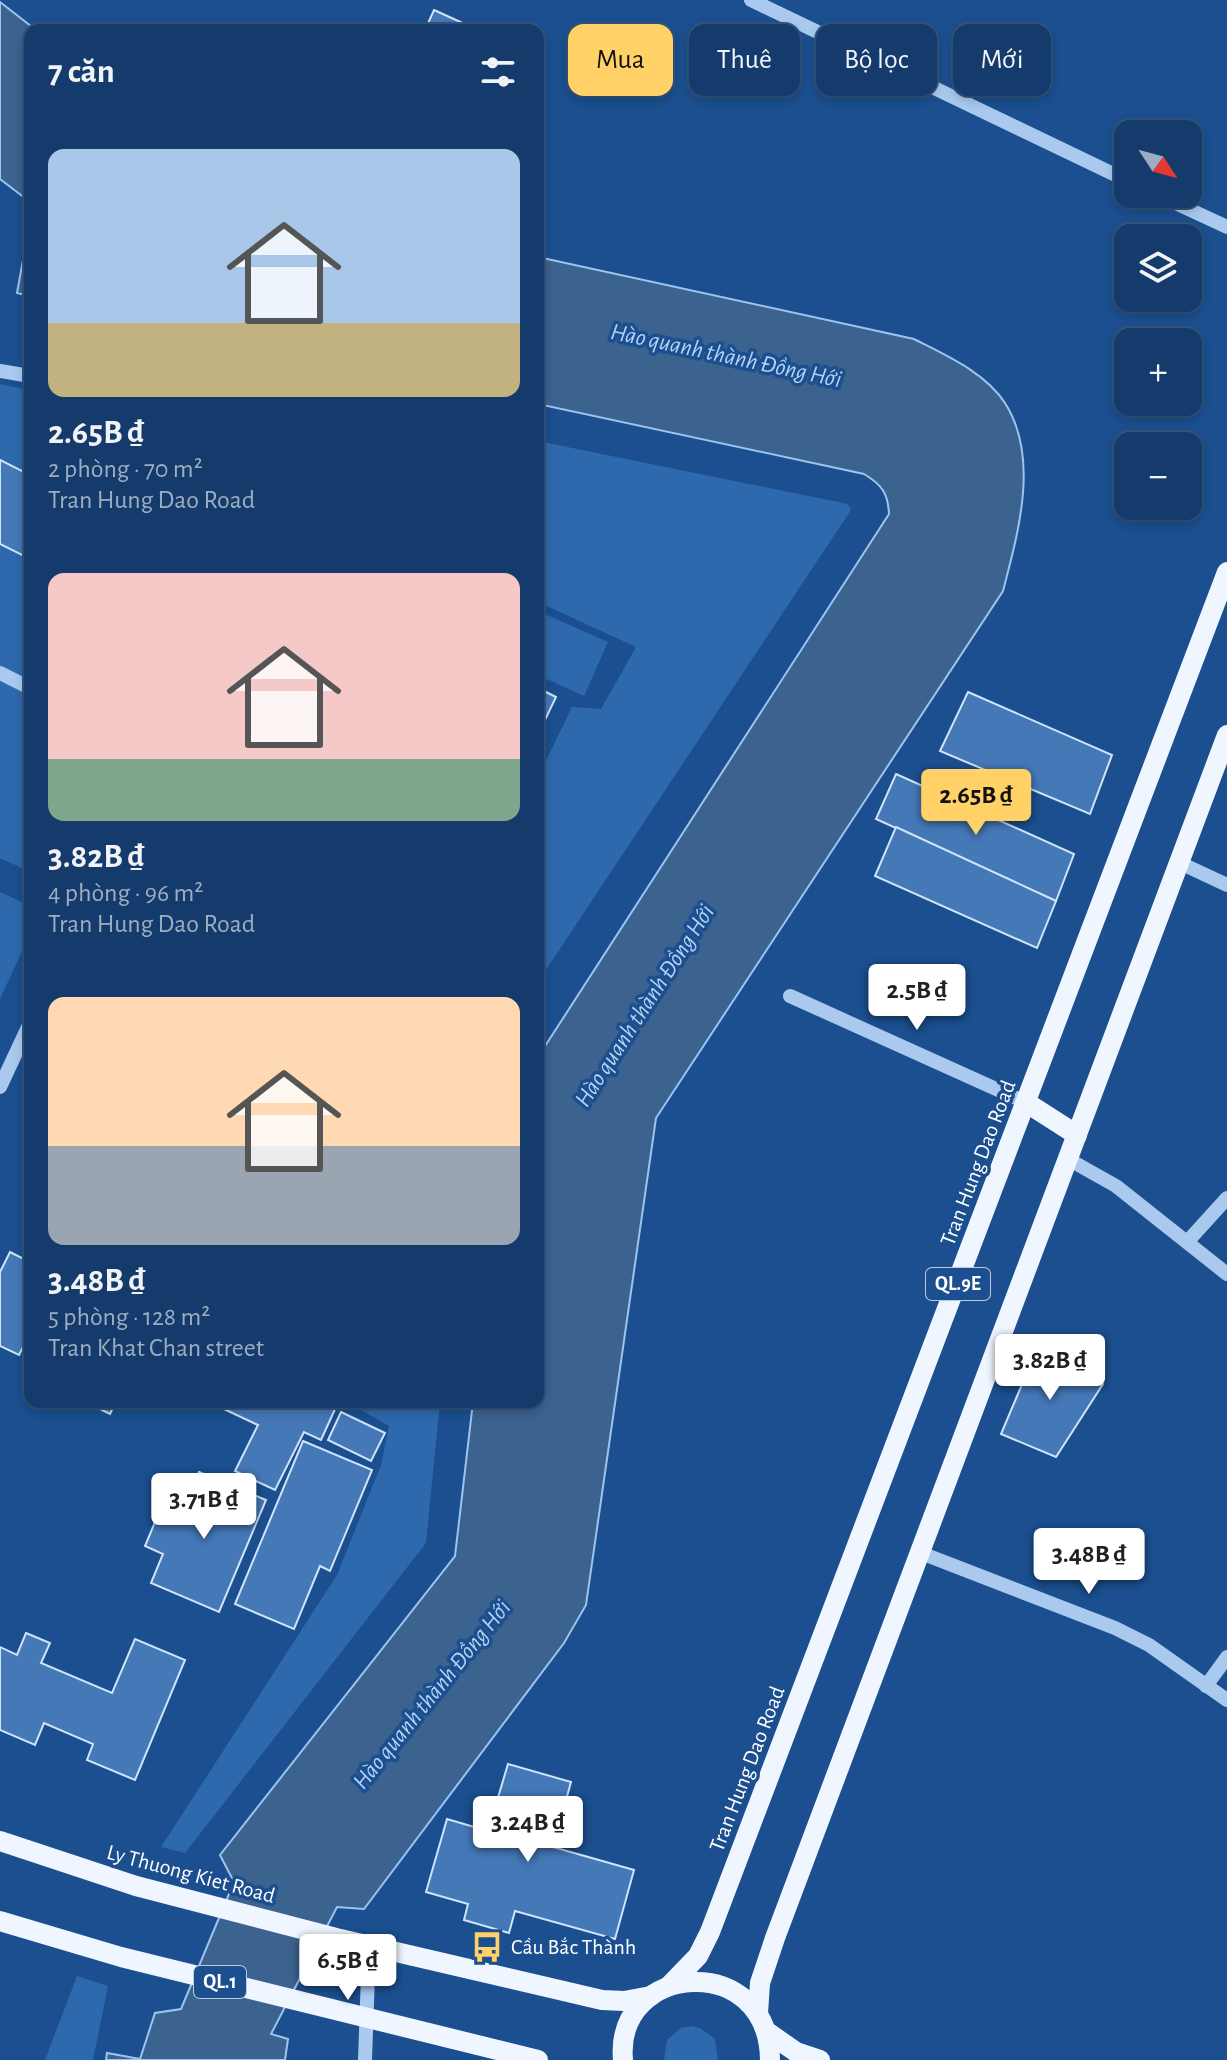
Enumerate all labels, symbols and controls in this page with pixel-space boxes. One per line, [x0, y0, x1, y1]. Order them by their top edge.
chip: Mua [568, 24, 673, 96]
chip: Thuê [689, 24, 800, 96]
chip: Bộ lọc [816, 24, 937, 96]
chip: Mới [953, 24, 1051, 96]
icon: filters [476, 50, 520, 94]
text: 7 căn [48, 55, 115, 89]
north arrow [1114, 120, 1202, 208]
map controls [1114, 120, 1202, 520]
icon: home [212, 201, 356, 345]
button: layers [1114, 224, 1202, 312]
water label: Hào quanh thành Đồng Hới [608, 320, 844, 392]
button: + [1114, 328, 1202, 416]
text: 2.65B ₫ [48, 416, 144, 450]
button: − [1114, 432, 1202, 520]
text: 2 phòng · 70 m² [48, 456, 203, 482]
text: Tran Hung Dao Road [48, 487, 255, 513]
icon: home [212, 625, 356, 769]
pin: 2.65B ₫ [902, 769, 1050, 837]
text: 2.65B ₫ [939, 782, 1013, 808]
text: 3.82B ₫ [48, 840, 145, 874]
text: 4 phòng · 96 m² [48, 880, 203, 906]
water label: Hào quanh thành Đồng Hới [571, 901, 719, 1111]
text: Tran Hung Dao Road [48, 911, 255, 937]
pin: 2.5B ₫ [852, 964, 982, 1032]
text: 2.5B ₫ [886, 977, 948, 1003]
icon: home [212, 1049, 356, 1193]
street label: Tran Hung Dao Road [936, 1077, 1020, 1249]
text: 3.48B ₫ [48, 1264, 146, 1298]
road number: QL.9E [926, 1268, 990, 1300]
text: 5 phòng · 128 m² [48, 1304, 210, 1330]
pin: 3.82B ₫ [976, 1334, 1124, 1402]
text: Tran Khat Chan street [48, 1335, 264, 1361]
text: 3.82B ₫ [1013, 1347, 1087, 1373]
pin: 3.71B ₫ [130, 1473, 278, 1541]
text: 3.71B ₫ [169, 1486, 239, 1512]
pin: 3.48B ₫ [1015, 1528, 1163, 1596]
text: 3.48B ₫ [1052, 1541, 1126, 1567]
water label: Hào quanh thành Đồng Hới [349, 1596, 515, 1794]
street label: Tran Hung Dao Road [705, 1683, 789, 1855]
pin: 3.24B ₫ [454, 1796, 602, 1864]
text: 3.24B ₫ [491, 1809, 565, 1835]
street label: Ly Thuong Kiet Road [105, 1841, 277, 1907]
bus stop icon: Cầu Bắc Thành [470, 1930, 504, 1964]
pin: 6.5B ₫ [283, 1934, 413, 2002]
place label: Cầu Bắc Thành [511, 1936, 636, 1958]
text: 6.5B ₫ [317, 1947, 379, 1973]
road number: QL.1 [194, 1966, 246, 1998]

